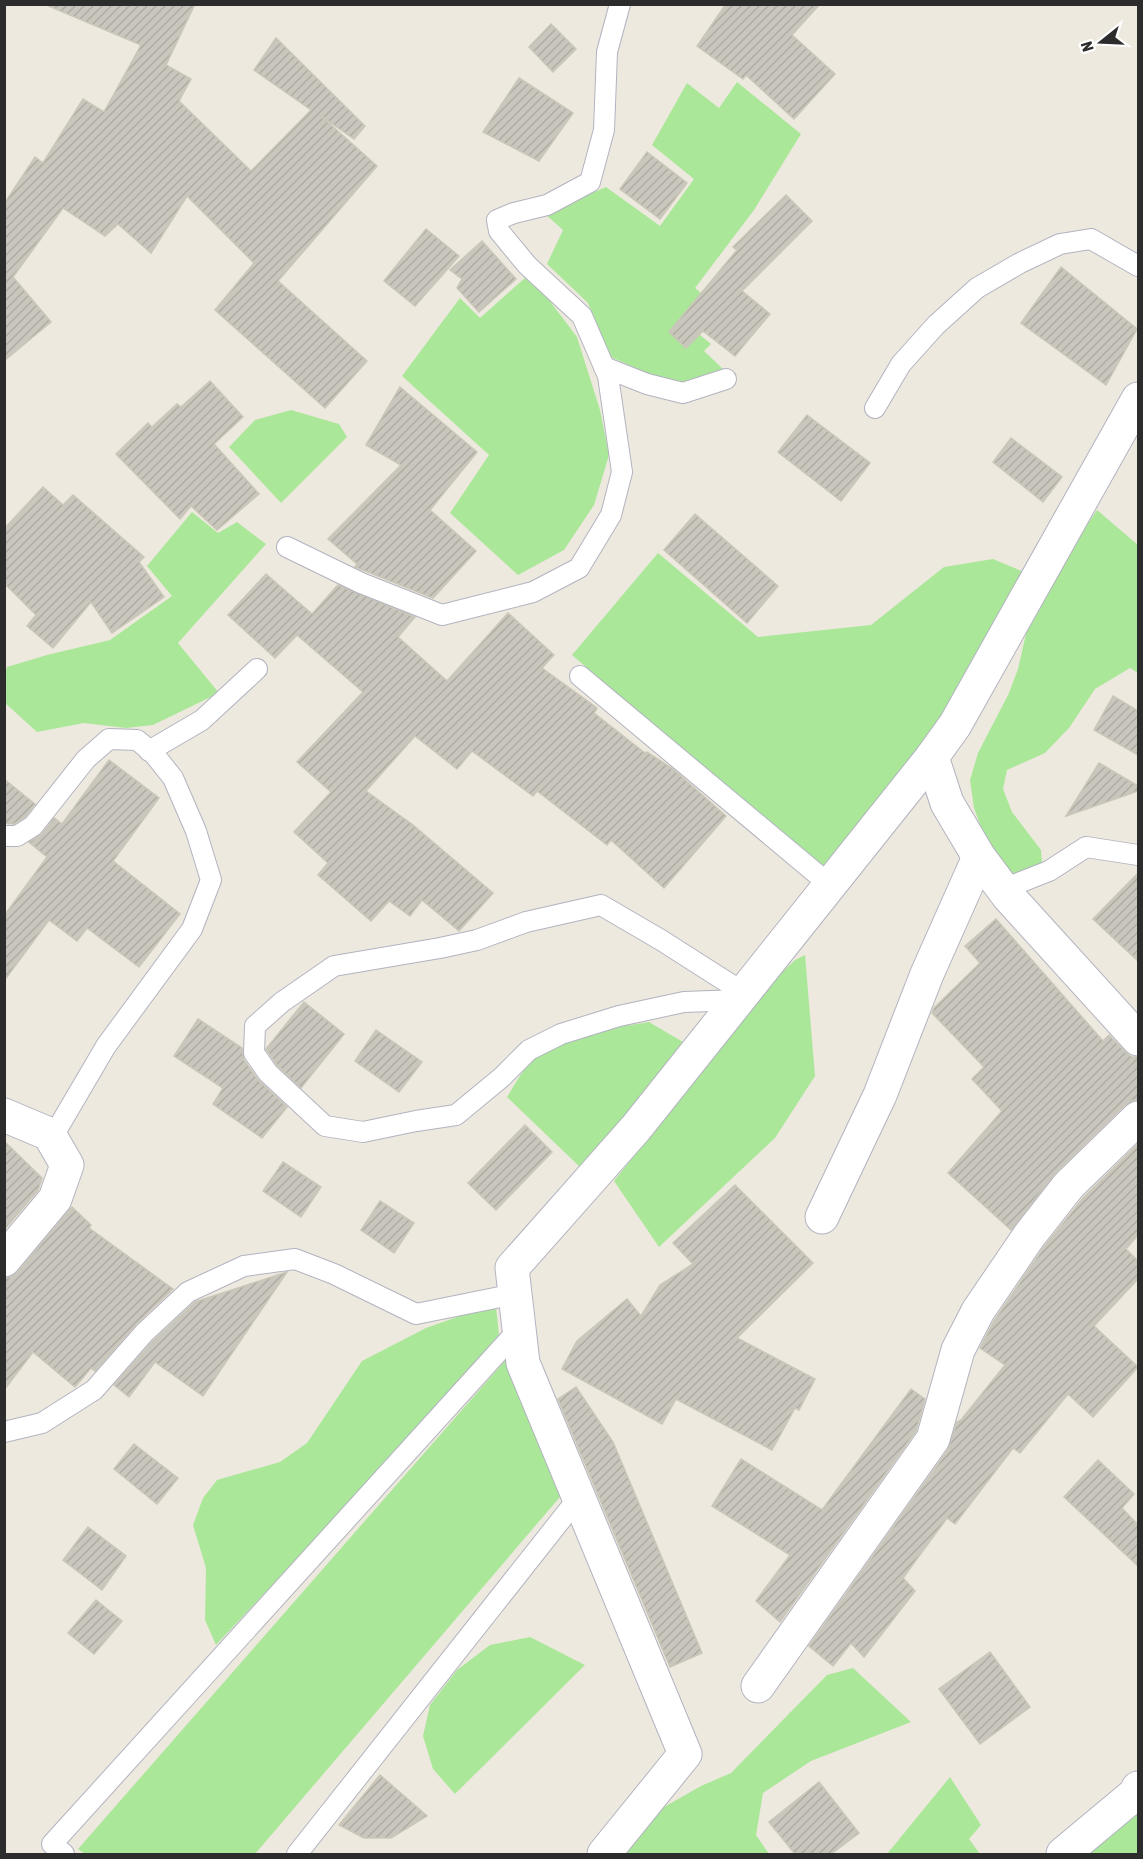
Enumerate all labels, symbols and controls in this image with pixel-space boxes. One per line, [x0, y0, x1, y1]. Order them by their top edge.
north arrow [1071, 12, 1131, 72]
text: N [1077, 39, 1097, 54]

